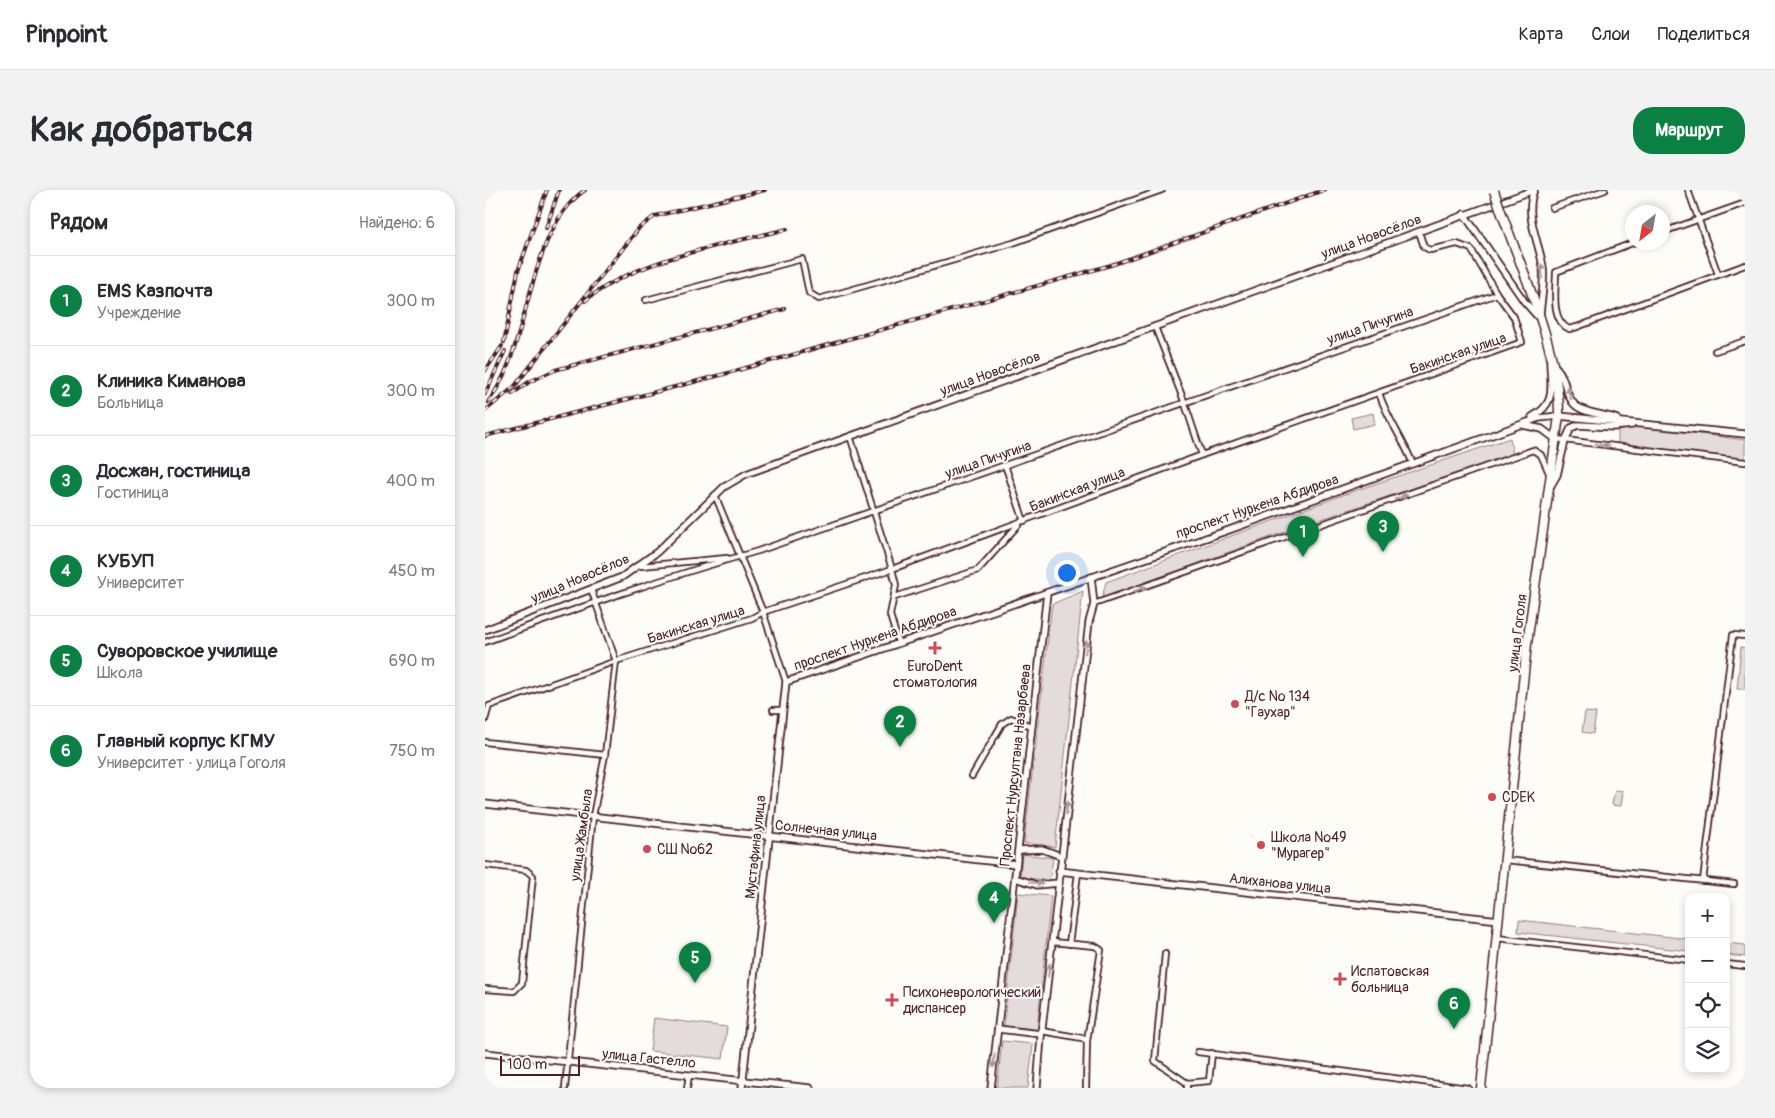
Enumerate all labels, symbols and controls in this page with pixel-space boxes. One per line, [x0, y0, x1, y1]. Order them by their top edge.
text: Pinpoint [25, 20, 107, 49]
text: Карта [1519, 23, 1563, 46]
text: Слои [1591, 23, 1629, 46]
text: Поделиться [1657, 23, 1750, 46]
button: Маршрут [1633, 107, 1745, 154]
text: Как добраться [30, 108, 253, 152]
north arrow [1625, 205, 1670, 250]
text: Рядом [50, 209, 108, 236]
street label: улица Новосёлов [1318, 210, 1424, 263]
text: Найдено: 6 [359, 213, 435, 233]
one-way arrow [1538, 262, 1546, 278]
text: EMS Казпочта [97, 279, 213, 303]
text: 1 [63, 291, 69, 311]
text: 300 m [387, 291, 435, 311]
text: Учреждение [97, 303, 181, 323]
street label: улица Пичугина [1324, 303, 1416, 348]
street label: Бакинская улица [1408, 329, 1509, 378]
street label: улица Новосёлов [937, 347, 1043, 400]
text: Клиника Киманова [97, 369, 246, 393]
text: 2 [62, 381, 70, 401]
text: 300 m [387, 381, 435, 401]
one-way arrow [1564, 385, 1572, 400]
text: Больница [97, 393, 164, 413]
street label: улица Пичугина [942, 437, 1034, 482]
one-way arrow [1595, 442, 1611, 450]
text: Досжан, гостиница [97, 459, 250, 483]
street label: Бакинская улица [1027, 463, 1127, 515]
text: 3 [62, 471, 70, 491]
text: 400 m [386, 471, 435, 491]
street label: проспект Нуркена Абдирова [1174, 471, 1341, 542]
text: Гостиница [97, 483, 169, 503]
one-way arrow [1393, 493, 1408, 500]
pin: 3 [1367, 511, 1399, 552]
pin: 1 [1287, 516, 1319, 557]
text: КУБУП [97, 549, 154, 573]
street label: улица Новосёлов [528, 550, 632, 607]
your location [1054, 560, 1080, 586]
text: 4 [61, 561, 71, 581]
text: 450 m [388, 561, 435, 581]
text: Университет [97, 573, 184, 593]
one-way arrow [1133, 585, 1148, 592]
street label: улица Гоголя [1504, 593, 1531, 674]
street label: Бакинская улица [646, 602, 747, 647]
street label: проспект Нуркена Абдирова [792, 603, 959, 674]
text: Суворовское училище [97, 639, 277, 663]
one-way arrow [1082, 639, 1090, 655]
marker: EuroDent стоматология [928, 641, 942, 655]
text: 5 [62, 651, 70, 671]
text: 690 m [389, 651, 435, 671]
place label: EuroDent стоматология [893, 658, 977, 691]
text: Школа [97, 663, 143, 683]
street label: Проспект Нурсултана Назарбаева [996, 663, 1035, 867]
place label: Д/с № 134 "Гаухар" [1244, 688, 1310, 721]
marker: Д/с № 134 "Гаухар" [1229, 698, 1241, 710]
pin: 2 [884, 706, 916, 747]
text: Главный корпус КГМУ [97, 729, 275, 753]
text: 6 [61, 741, 71, 761]
text: 750 m [389, 741, 435, 761]
text: Университет · улица Гоголя [97, 753, 286, 773]
street label: улица Жамбыла [566, 788, 596, 883]
place label: CDEK [1502, 789, 1536, 806]
marker: CDEK [1486, 791, 1498, 803]
street label: Мустафина улица [742, 794, 769, 900]
one-way arrow [1063, 800, 1071, 816]
street label: Солнечная улица [774, 817, 878, 844]
place label: Школа №49 "Мурагер" [1271, 829, 1346, 862]
marker: Школа №49 "Мурагер" [1255, 839, 1267, 851]
place label: СШ №62 [657, 841, 713, 858]
marker: СШ №62 [641, 843, 653, 855]
street label: Алиханова улица [1228, 870, 1332, 897]
one-way arrow [1029, 880, 1045, 888]
pin: 4 [978, 882, 1010, 923]
map controls [1685, 893, 1730, 1073]
button: + [1685, 893, 1730, 938]
button: − [1685, 938, 1730, 983]
pin: 5 [679, 942, 711, 983]
one-way arrow [1045, 962, 1053, 978]
place label: Испатовская больница [1351, 963, 1429, 996]
marker: Испатовская больница [1333, 972, 1347, 986]
button: locate [1685, 983, 1730, 1028]
place label: Психоневрологический диспансер [903, 984, 1041, 1017]
pin: 6 [1438, 988, 1470, 1029]
marker: Психоневрологический диспансер [885, 993, 899, 1007]
button: layers [1685, 1028, 1730, 1073]
street label: улица Гастелло [600, 1045, 697, 1072]
scale bar [500, 1053, 580, 1076]
one-way arrow [990, 1053, 998, 1069]
text: 100 m [507, 1056, 547, 1073]

